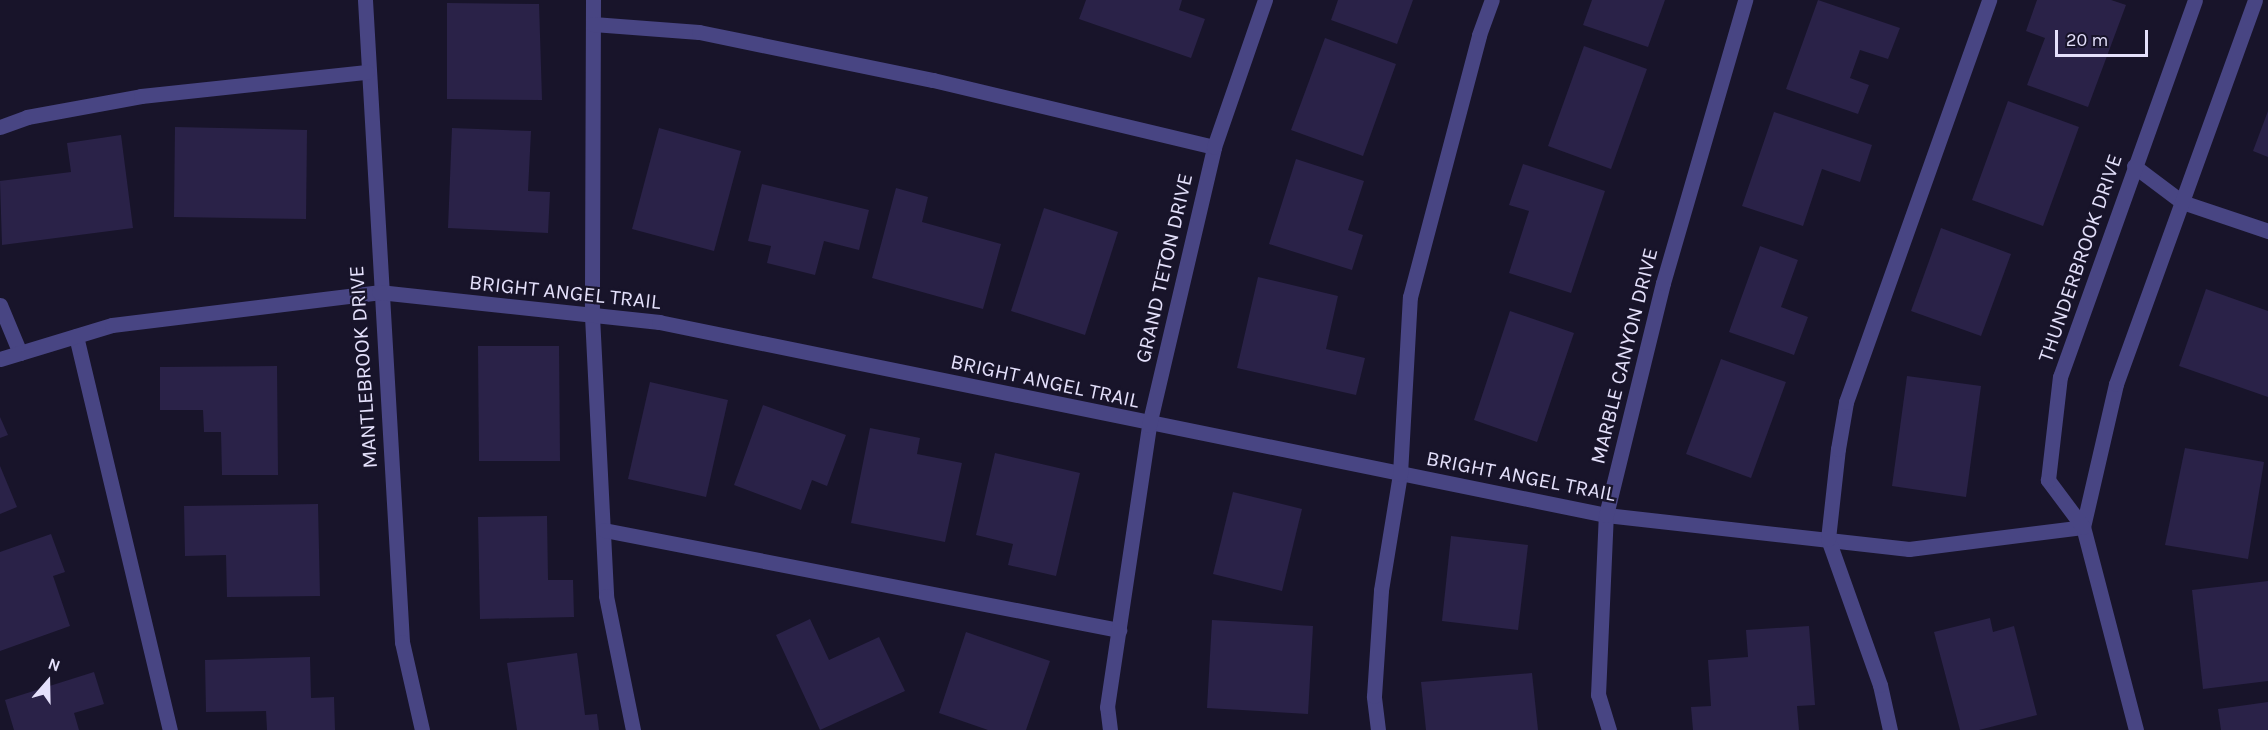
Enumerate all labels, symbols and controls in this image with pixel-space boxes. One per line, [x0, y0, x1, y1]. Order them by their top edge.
scale bar [2058, 18, 2151, 56]
text: 20 m [2066, 29, 2108, 51]
street label: THUNDERBROOK DRIVE [2033, 151, 2127, 365]
street label: GRAND TETON DRIVE [1130, 171, 1198, 365]
street label: MARBLE CANYON DRIVE [1585, 245, 1663, 467]
street label: MANTLEBROOK DRIVE [343, 265, 383, 469]
street label: BRIGHT ANGEL TRAIL [468, 269, 662, 315]
street label: BRIGHT ANGEL TRAIL [948, 349, 1142, 413]
street label: BRIGHT ANGEL TRAIL [1424, 445, 1618, 507]
north arrow [18, 652, 78, 712]
text: N [46, 654, 63, 676]

